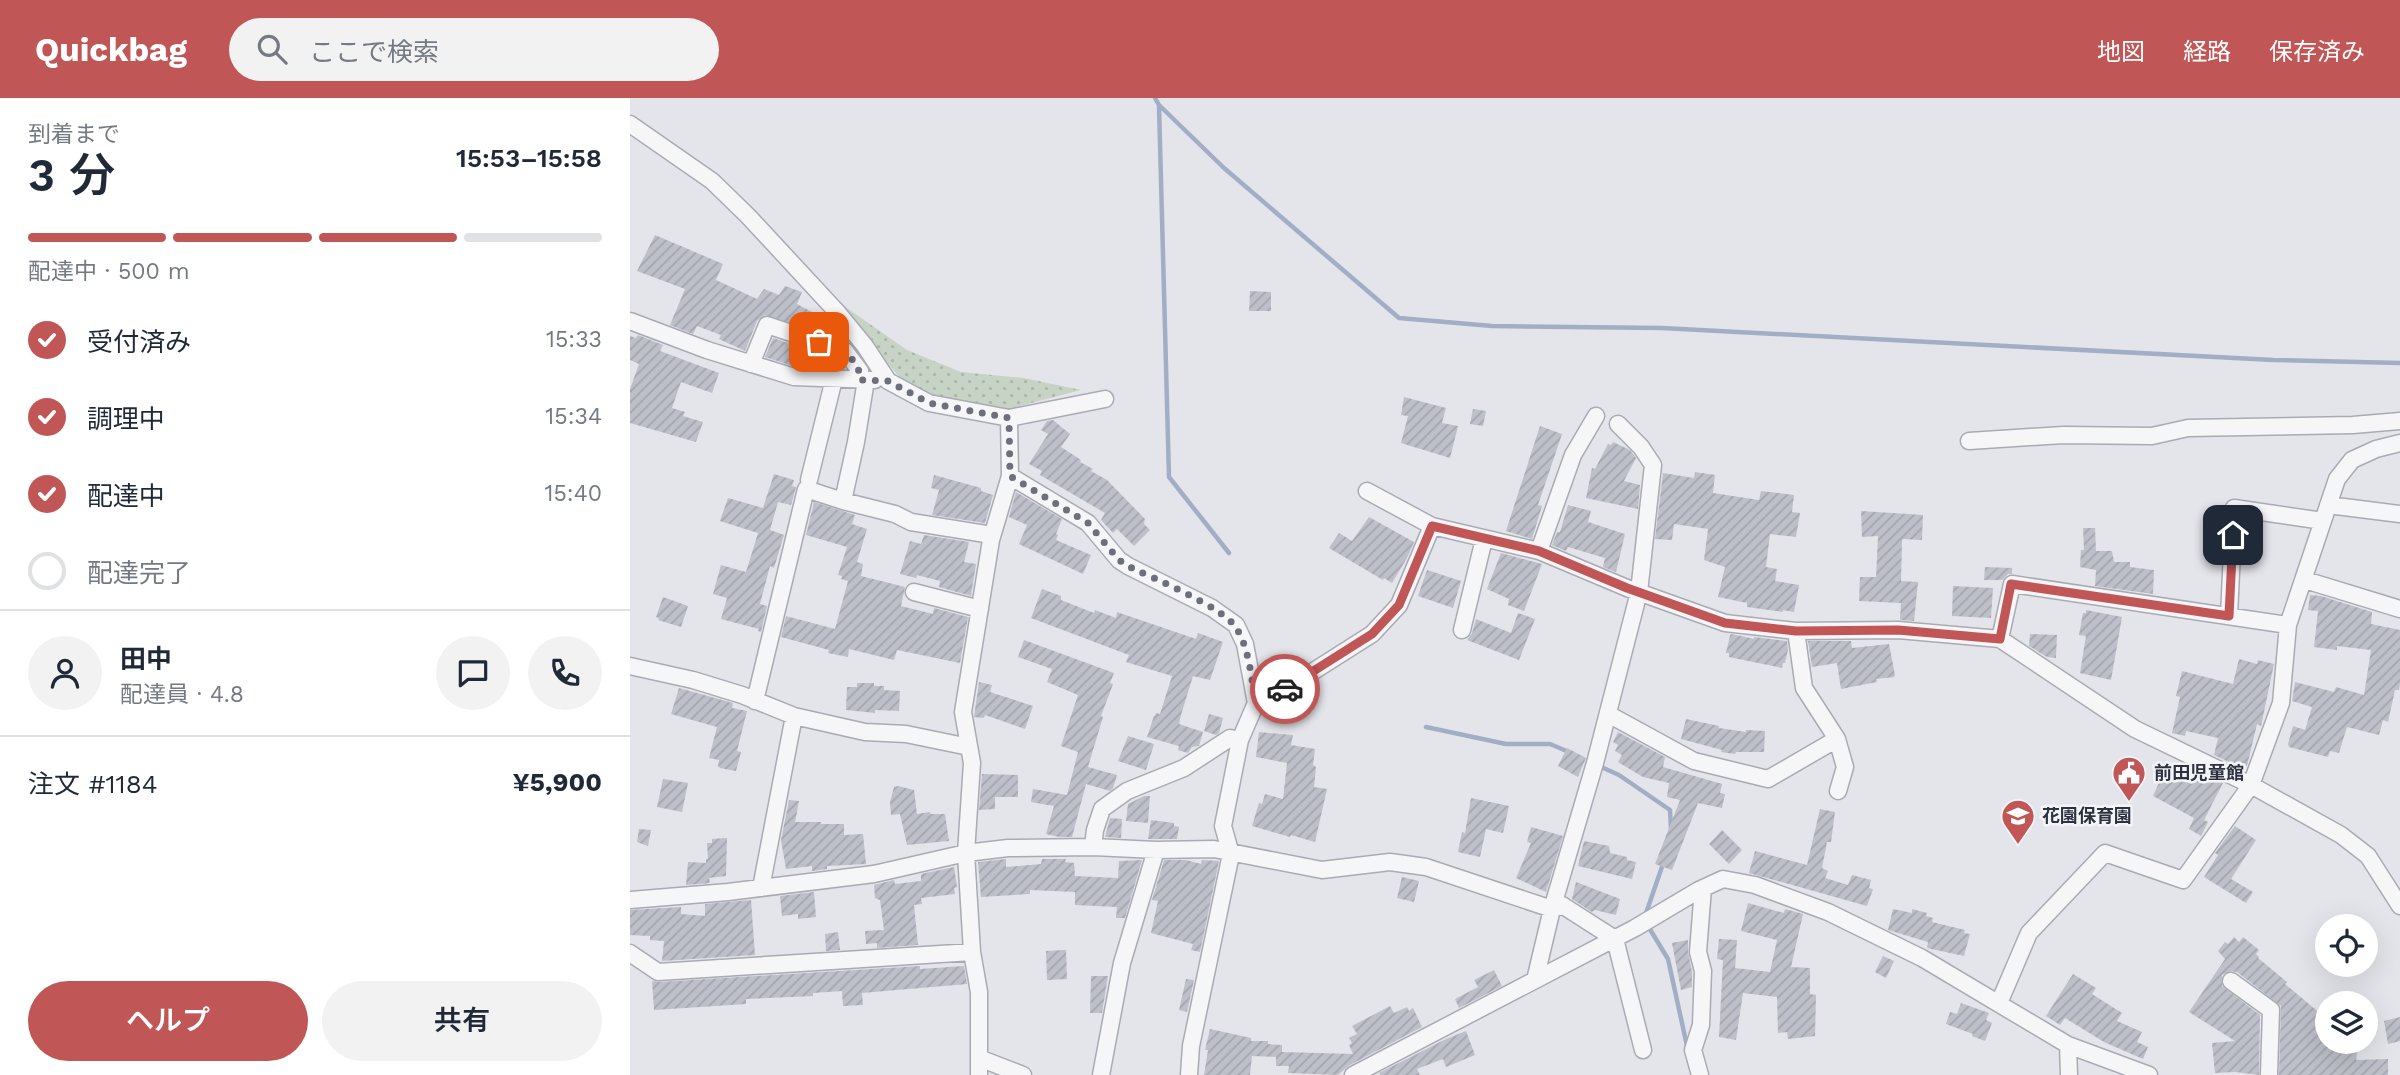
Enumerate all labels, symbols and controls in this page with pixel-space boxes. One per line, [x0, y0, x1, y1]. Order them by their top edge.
search box [229, 18, 719, 81]
text: Quickbag [35, 30, 187, 69]
icon: search [253, 30, 291, 68]
text: ここで検索 [309, 37, 439, 67]
text: 地図 [2097, 38, 2145, 66]
text: 経路 [2183, 38, 2231, 66]
text: 保存済み [2269, 38, 2365, 66]
text: 到着まで [28, 121, 120, 148]
text: 15:53–15:58 [456, 143, 602, 173]
text: 3 分 [28, 148, 115, 202]
text: 配達中 · 500 m [28, 258, 190, 285]
pin [789, 312, 849, 372]
icon: check [28, 321, 66, 359]
icon: bag [800, 323, 838, 361]
text: 15:33 [546, 326, 602, 353]
text: 受付済み [87, 327, 191, 357]
icon: check [28, 398, 66, 436]
text: 15:34 [545, 403, 602, 430]
text: 調理中 [87, 404, 165, 434]
icon: check [28, 475, 66, 513]
text: 15:40 [544, 480, 602, 507]
text: 配達中 [87, 481, 165, 511]
pin [2203, 505, 2263, 565]
icon: home [2214, 516, 2252, 554]
text: 配達完了 [87, 558, 191, 588]
button: person [28, 636, 102, 710]
button: chat [436, 636, 510, 710]
button: phone [528, 636, 602, 710]
text: 田中 [120, 644, 172, 674]
courier [1250, 654, 1320, 724]
icon: car [1266, 670, 1304, 708]
text: 配達員 · 4.8 [120, 681, 244, 708]
public building icon: 前田児童館 [2110, 754, 2148, 803]
place label: 前田児童館 [2154, 762, 2244, 783]
text: ¥5,900 [512, 767, 602, 797]
text: 注文 #1184 [28, 769, 158, 799]
school or university icon: 花園保育園 [1999, 797, 2037, 846]
place label: 花園保育園 [2042, 805, 2132, 826]
map controls [2315, 914, 2378, 1054]
button: locate [2315, 914, 2378, 977]
button: ヘルプ [28, 981, 308, 1061]
button: 共有 [322, 981, 602, 1061]
button: layers [2315, 991, 2378, 1054]

